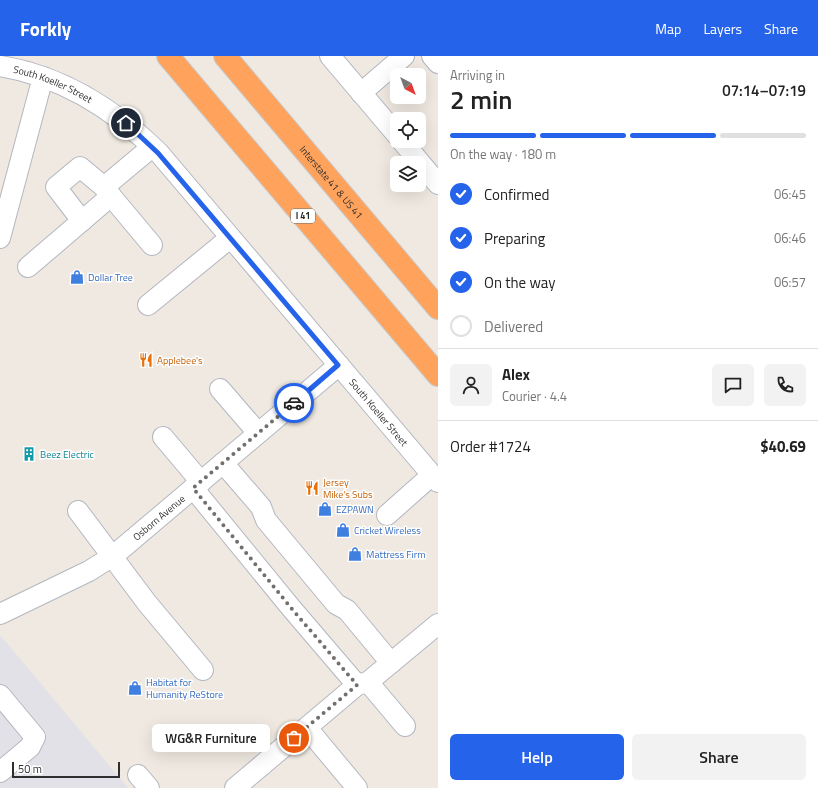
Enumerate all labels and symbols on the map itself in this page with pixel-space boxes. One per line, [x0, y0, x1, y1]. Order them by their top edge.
street label: South Koeller Street [12, 62, 95, 107]
north arrow [390, 68, 426, 104]
pin [109, 106, 143, 140]
street label: Interstate 41 & US 41 [296, 143, 366, 222]
road number: I 41 [291, 209, 315, 223]
shop icon: Dollar Tree [69, 269, 85, 285]
place label: Dollar Tree [88, 270, 133, 285]
restaurant icon: Applebee's [138, 352, 154, 368]
place label: Applebee's [157, 353, 203, 368]
street label: South Koeller Street [345, 375, 412, 450]
courier [274, 383, 314, 423]
building icon: Beez Electric [21, 446, 37, 462]
place label: Beez Electric [40, 447, 94, 462]
place label: Jersey Mike's Subs [323, 475, 373, 502]
restaurant icon: Jersey Mike's Subs [304, 480, 320, 496]
street label: Osborn Avenue [130, 491, 188, 544]
shop icon: EZPAWN [317, 501, 333, 517]
place label: EZPAWN [336, 502, 374, 517]
shop icon: Cricket Wireless [335, 522, 351, 538]
place label: Cricket Wireless [354, 523, 421, 538]
shop icon: Mattress Firm [347, 546, 363, 562]
place label: Mattress Firm [366, 547, 426, 562]
place label: Habitat for Humanity ReStore [146, 675, 223, 702]
shop icon: Habitat for Humanity ReStore [127, 680, 143, 696]
pin [277, 721, 311, 755]
callout: WG&R Furniture [152, 724, 270, 752]
scale bar [12, 760, 120, 779]

